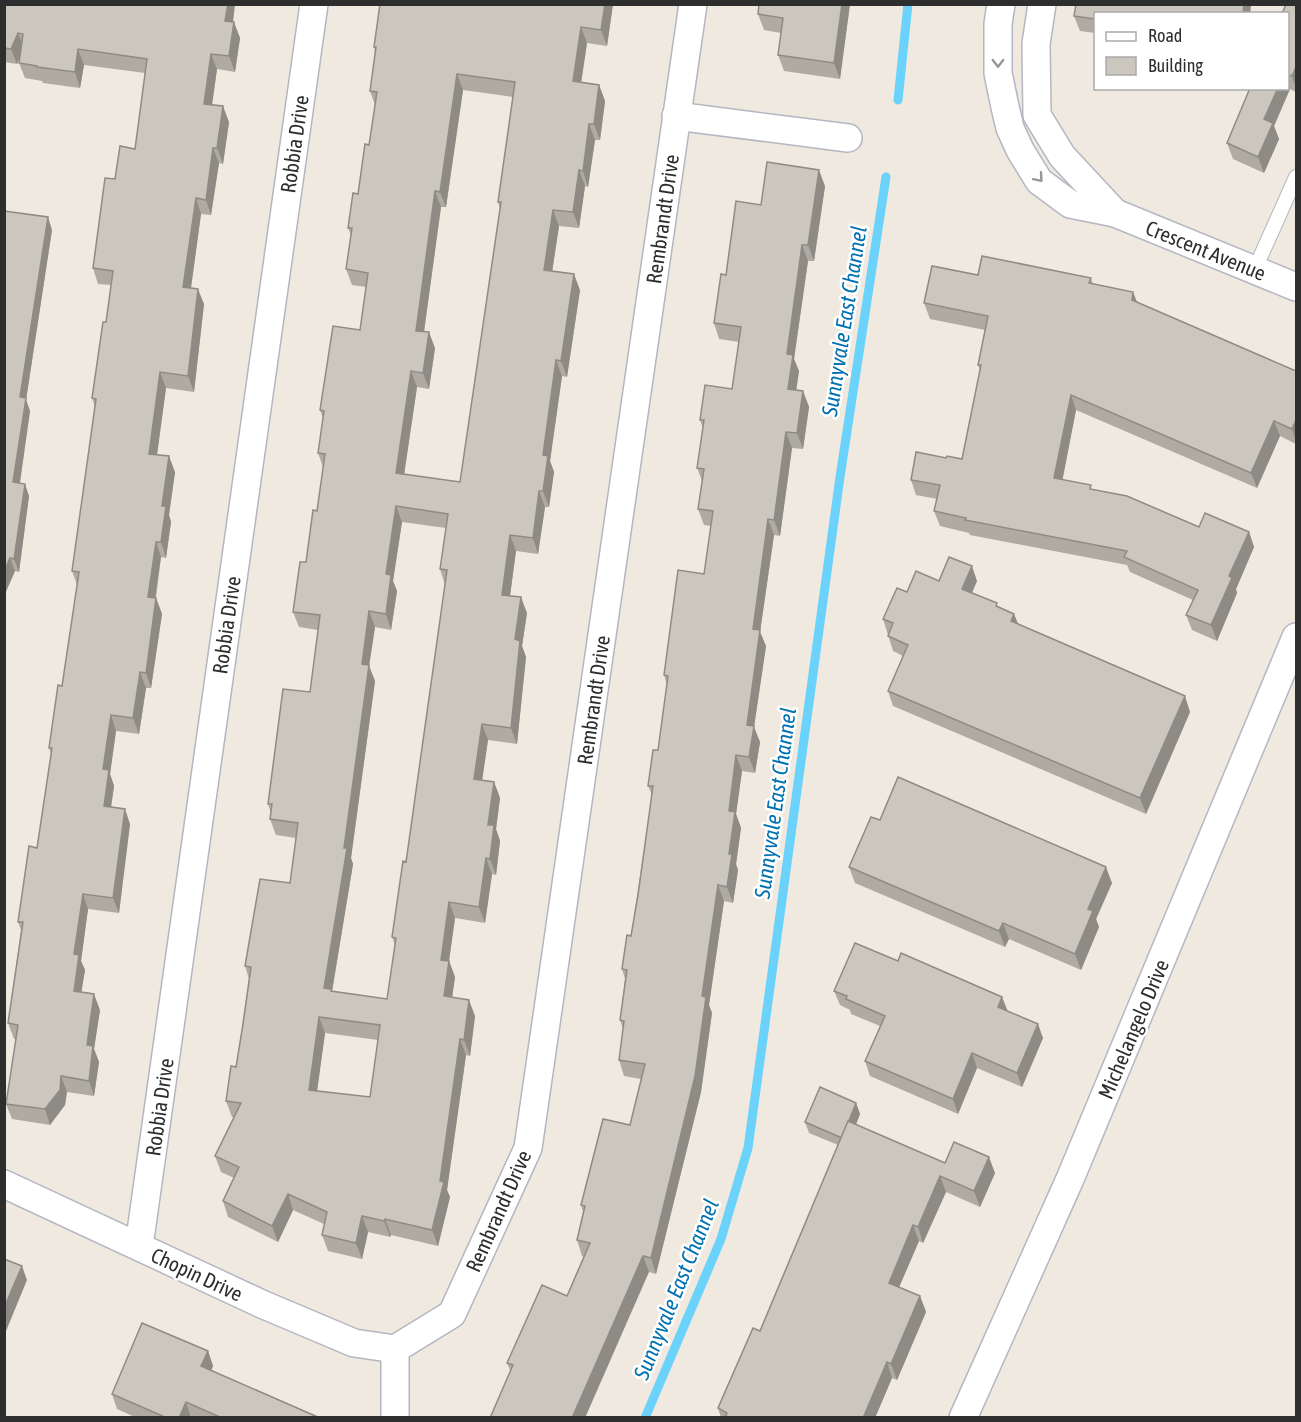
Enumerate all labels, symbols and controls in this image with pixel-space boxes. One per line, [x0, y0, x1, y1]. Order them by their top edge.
legend [1094, 12, 1289, 90]
text: Road [1148, 25, 1182, 46]
text: Building [1148, 55, 1203, 76]
one-way arrow [992, 58, 1004, 67]
street label: Robbia Drive [275, 94, 313, 194]
street label: Rembrandt Drive [641, 153, 683, 285]
one-way arrow [1032, 171, 1043, 182]
street label: Crescent Avenue [1143, 215, 1269, 285]
water label: Sunnyvale East Channel [816, 224, 872, 419]
street label: Robbia Drive [207, 575, 245, 675]
street label: Rembrandt Drive [572, 634, 614, 766]
water label: Sunnyvale East Channel [749, 706, 801, 901]
street label: Michelangelo Drive [1093, 956, 1173, 1102]
street label: Robbia Drive [140, 1057, 178, 1157]
street label: Rembrandt Drive [461, 1147, 535, 1275]
water label: Sunnyvale East Channel [628, 1195, 724, 1384]
street label: Chopin Drive [147, 1242, 247, 1306]

